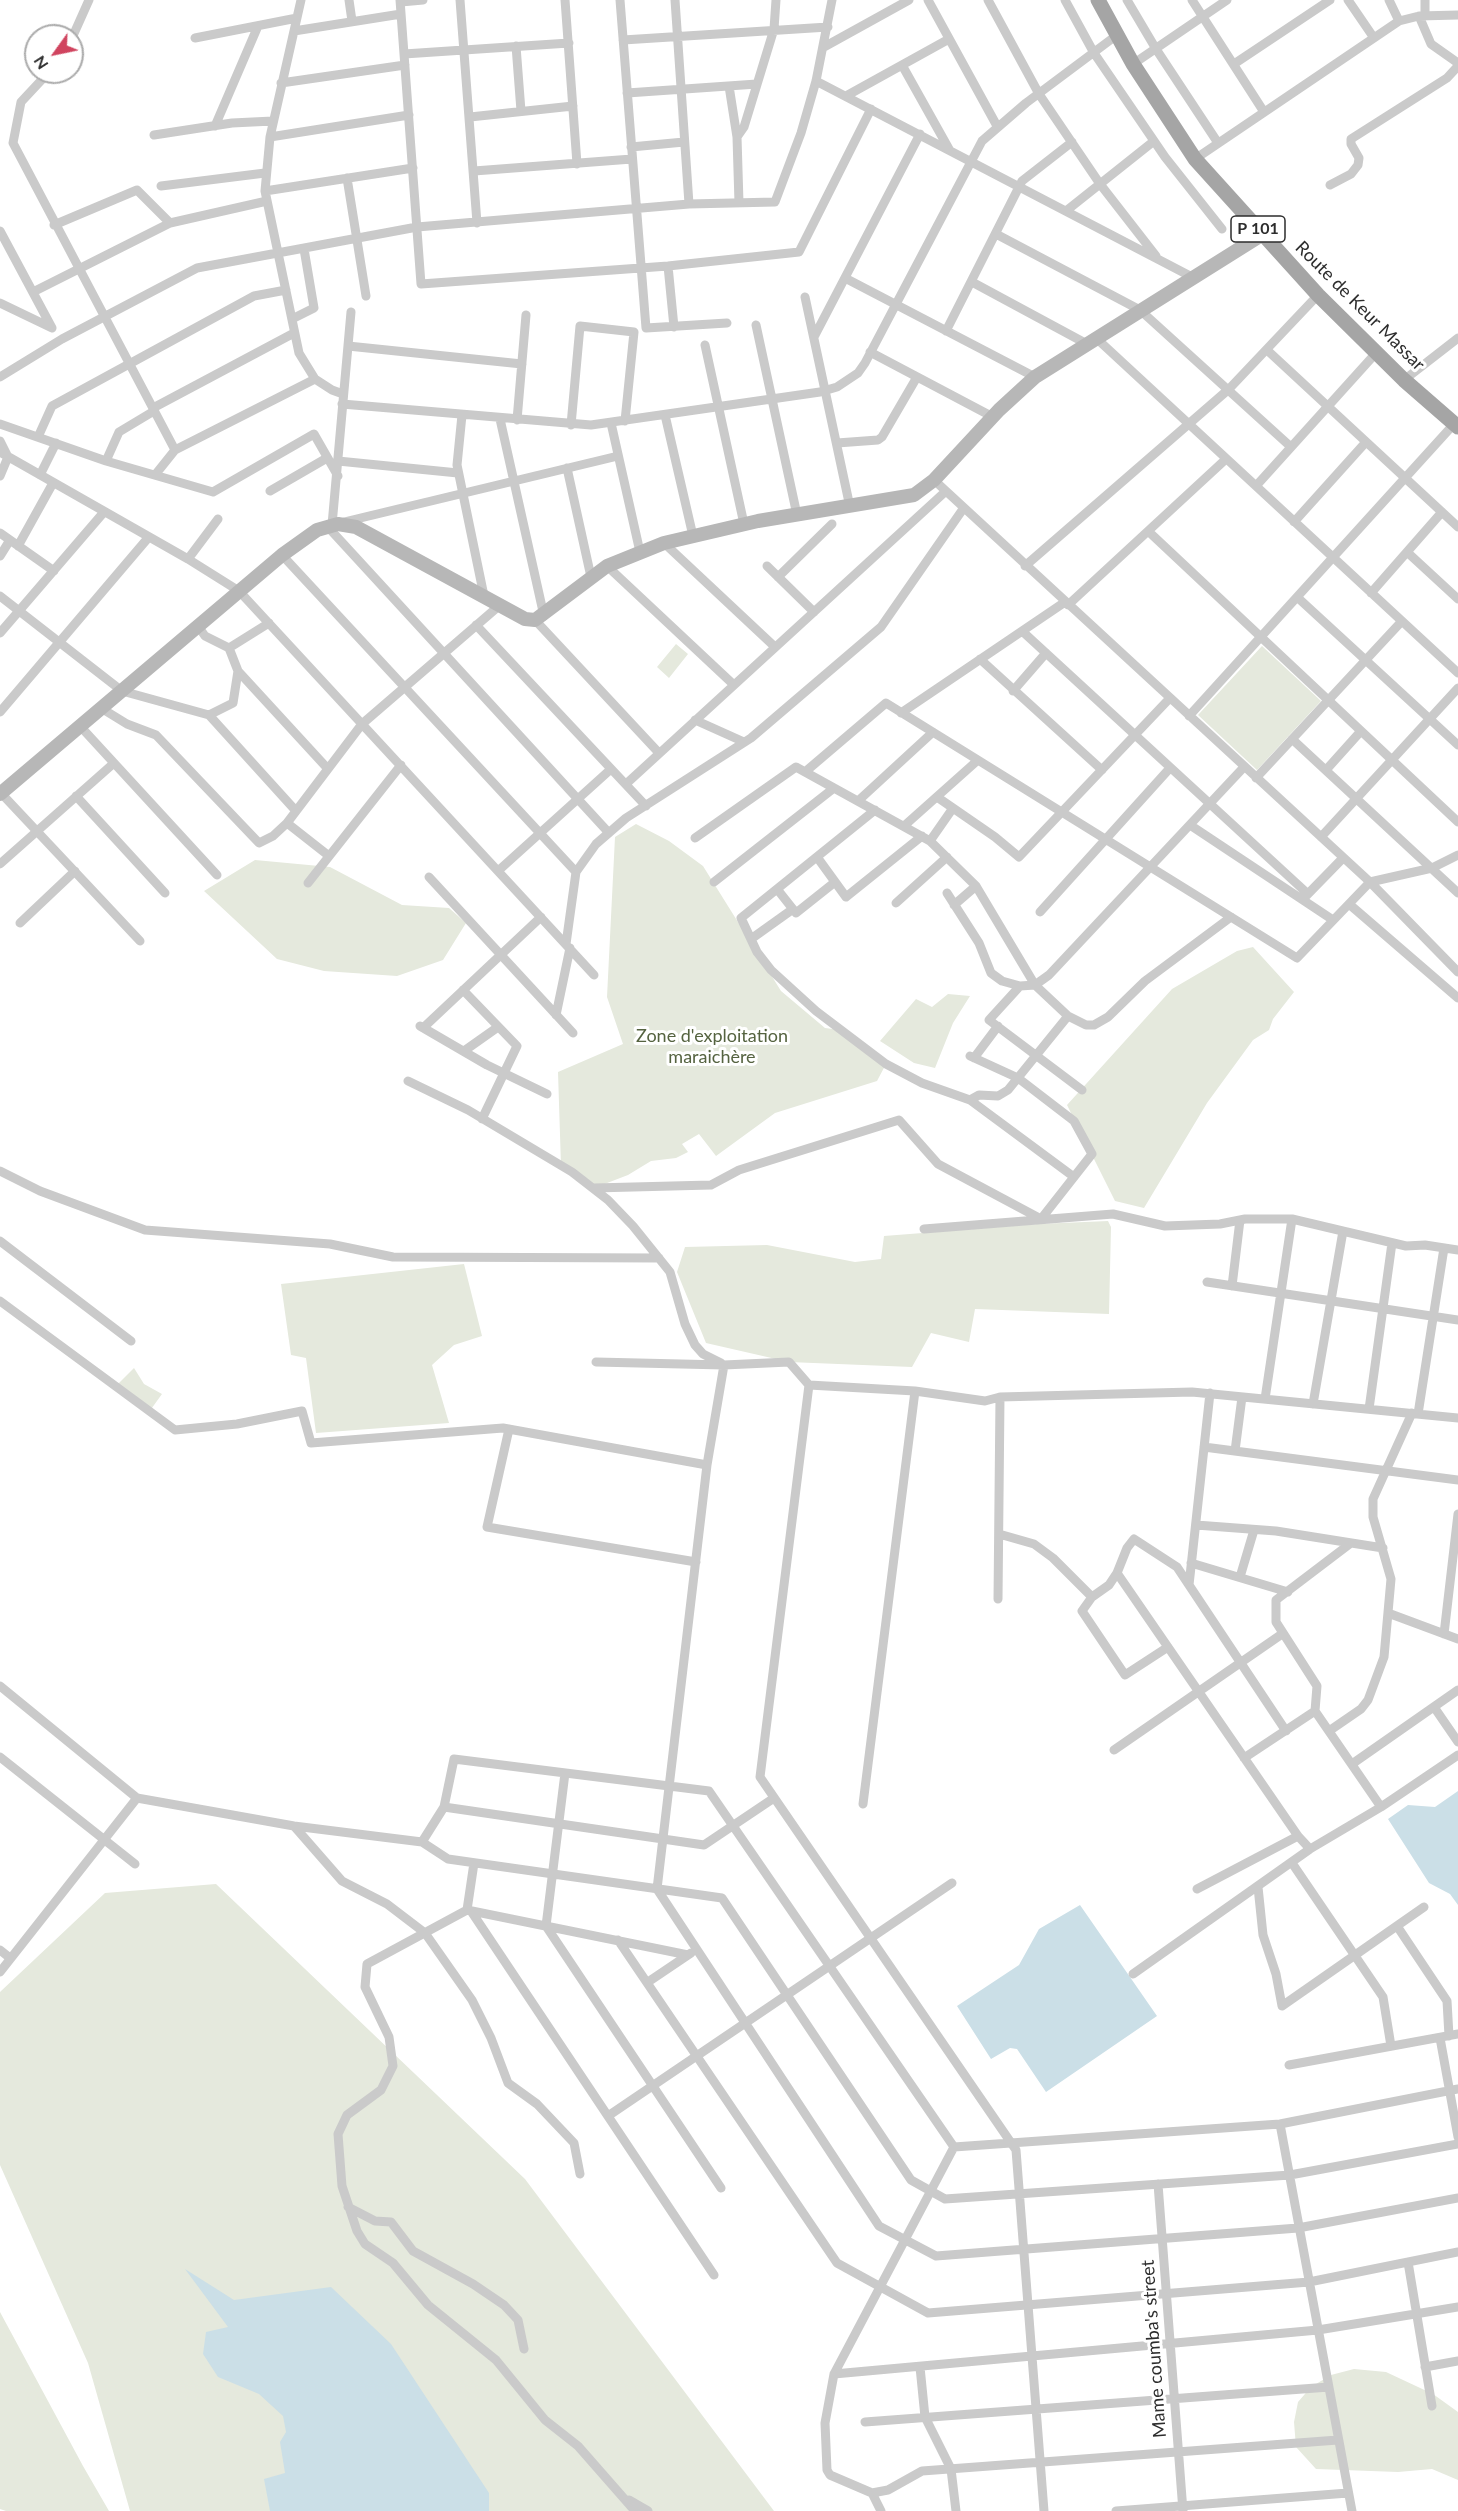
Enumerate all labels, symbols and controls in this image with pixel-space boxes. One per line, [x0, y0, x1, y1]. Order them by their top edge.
north arrow [24, 24, 84, 84]
text: N [29, 53, 51, 73]
road number: P 101 [1231, 216, 1285, 242]
street label: Route de Keur Massar [1291, 237, 1429, 375]
park label: Zone d'exploitation maraichère [636, 1025, 788, 1068]
street label: Mame coumba's street [1137, 2259, 1171, 2439]

